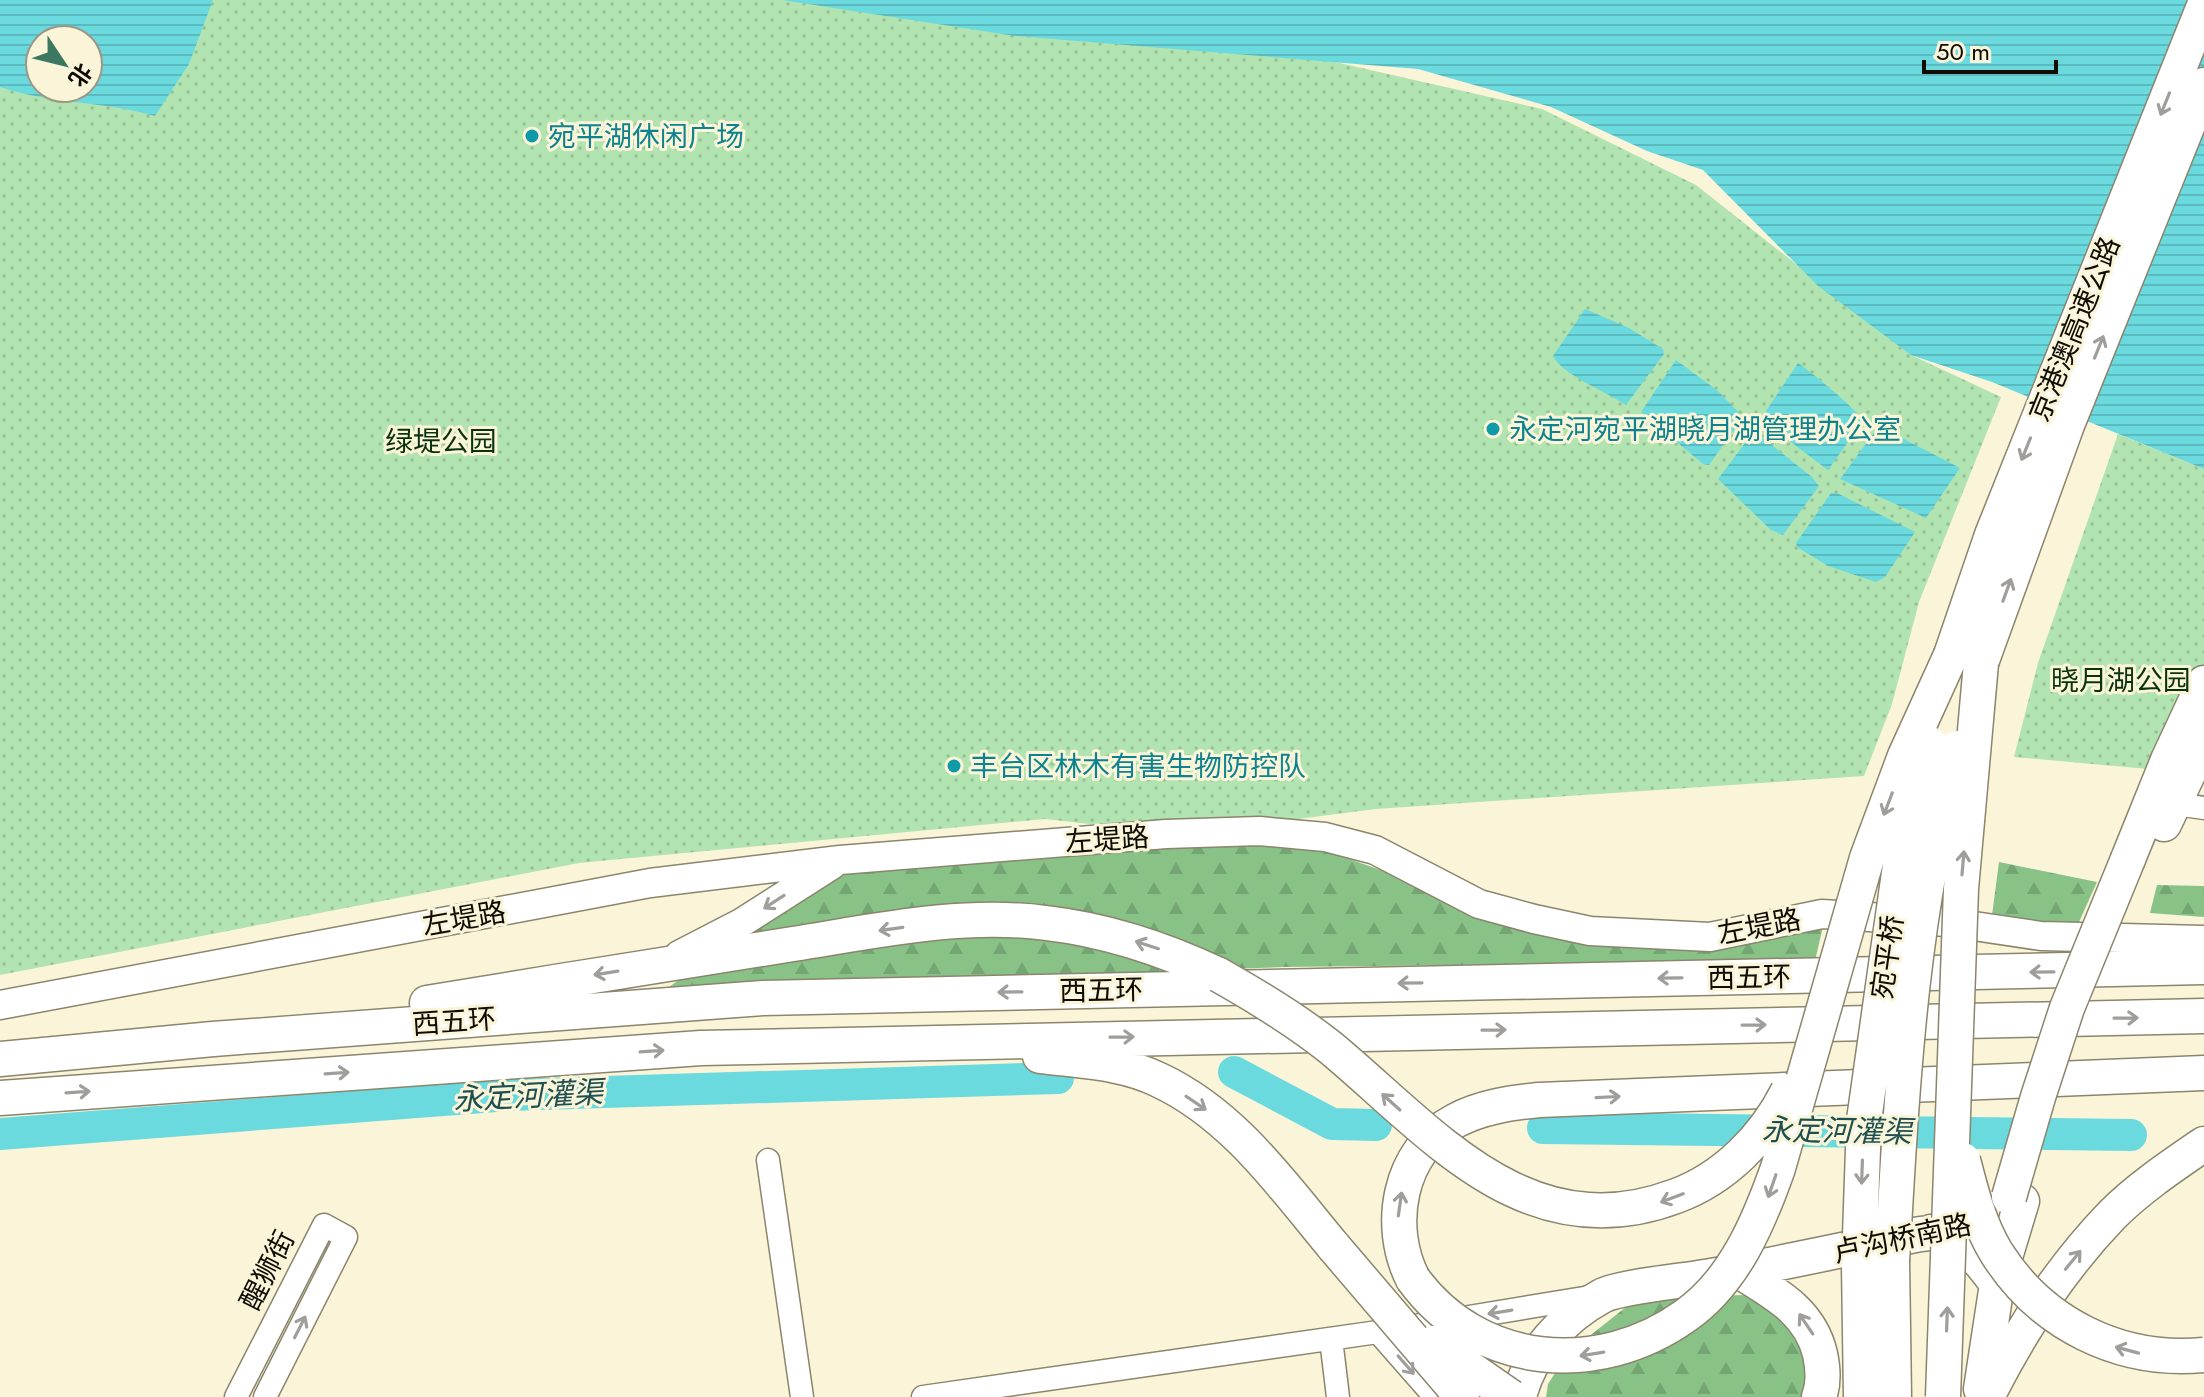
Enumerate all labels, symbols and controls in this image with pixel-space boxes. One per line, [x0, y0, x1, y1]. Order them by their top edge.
north arrow [24, 24, 104, 104]
scale bar [1924, 24, 2056, 74]
text: 50 m [1936, 34, 1990, 69]
text: 北 [61, 57, 100, 94]
one-way arrow [2156, 91, 2171, 116]
place label: 宛平湖休闲广场 [548, 116, 744, 157]
marker: 宛平湖休闲广场 [523, 127, 541, 145]
street label: 京港澳高速公路 [2019, 231, 2130, 428]
one-way arrow [2093, 335, 2107, 360]
place label: 永定河宛平湖晓月湖管理办公室 [1509, 409, 1901, 450]
marker: 永定河宛平湖晓月湖管理办公室 [1484, 420, 1502, 438]
park label: 绿堤公园 [385, 421, 497, 462]
one-way arrow [2018, 436, 2032, 461]
one-way arrow [2001, 578, 2016, 603]
park label: 晓月湖公园 [2051, 660, 2191, 701]
place label: 丰台区林木有害生物防控队 [970, 746, 1306, 787]
marker: 丰台区林木有害生物防控队 [945, 757, 963, 775]
one-way arrow [1880, 791, 1894, 815]
street label: 左堤路 [1064, 816, 1150, 863]
one-way arrow [1956, 851, 1971, 877]
street label: 左堤路 [419, 891, 509, 946]
one-way arrow [763, 894, 786, 910]
street label: 左堤路 [1714, 898, 1804, 955]
street label: 宛平桥 [1861, 913, 1914, 1002]
one-way arrow [879, 922, 904, 937]
one-way arrow [1135, 937, 1160, 952]
street label: 西五环 [1707, 956, 1791, 999]
one-way arrow [2029, 964, 2056, 979]
one-way arrow [594, 967, 619, 982]
street label: 西五环 [1059, 969, 1143, 1012]
one-way arrow [1657, 970, 1684, 986]
one-way arrow [1397, 975, 1424, 990]
one-way arrow [997, 984, 1024, 1000]
street label: 西五环 [411, 998, 497, 1045]
one-way arrow [2112, 1010, 2139, 1026]
one-way arrow [1740, 1017, 1767, 1033]
one-way arrow [1480, 1022, 1507, 1038]
one-way arrow [1108, 1030, 1135, 1045]
one-way arrow [638, 1043, 665, 1058]
one-way arrow [323, 1065, 350, 1080]
water label: 永定河灌渠 [452, 1070, 608, 1121]
one-way arrow [64, 1084, 91, 1099]
one-way arrow [1594, 1089, 1621, 1104]
one-way arrow [1381, 1093, 1401, 1111]
one-way arrow [1184, 1095, 1206, 1111]
water label: 永定河灌渠 [1762, 1108, 1916, 1153]
one-way arrow [1854, 1158, 1869, 1185]
one-way arrow [1763, 1173, 1778, 1198]
one-way arrow [1660, 1191, 1685, 1206]
one-way arrow [1393, 1192, 1408, 1218]
street label: 卢沟桥南路 [1829, 1204, 1975, 1273]
street label: 醒狮街 [230, 1223, 305, 1317]
one-way arrow [2064, 1251, 2082, 1271]
one-way arrow [1488, 1305, 1513, 1320]
one-way arrow [1940, 1306, 1955, 1333]
one-way arrow [1797, 1313, 1814, 1335]
one-way arrow [293, 1316, 309, 1340]
one-way arrow [2114, 1341, 2140, 1356]
one-way arrow [1580, 1347, 1605, 1362]
one-way arrow [1397, 1354, 1415, 1374]

